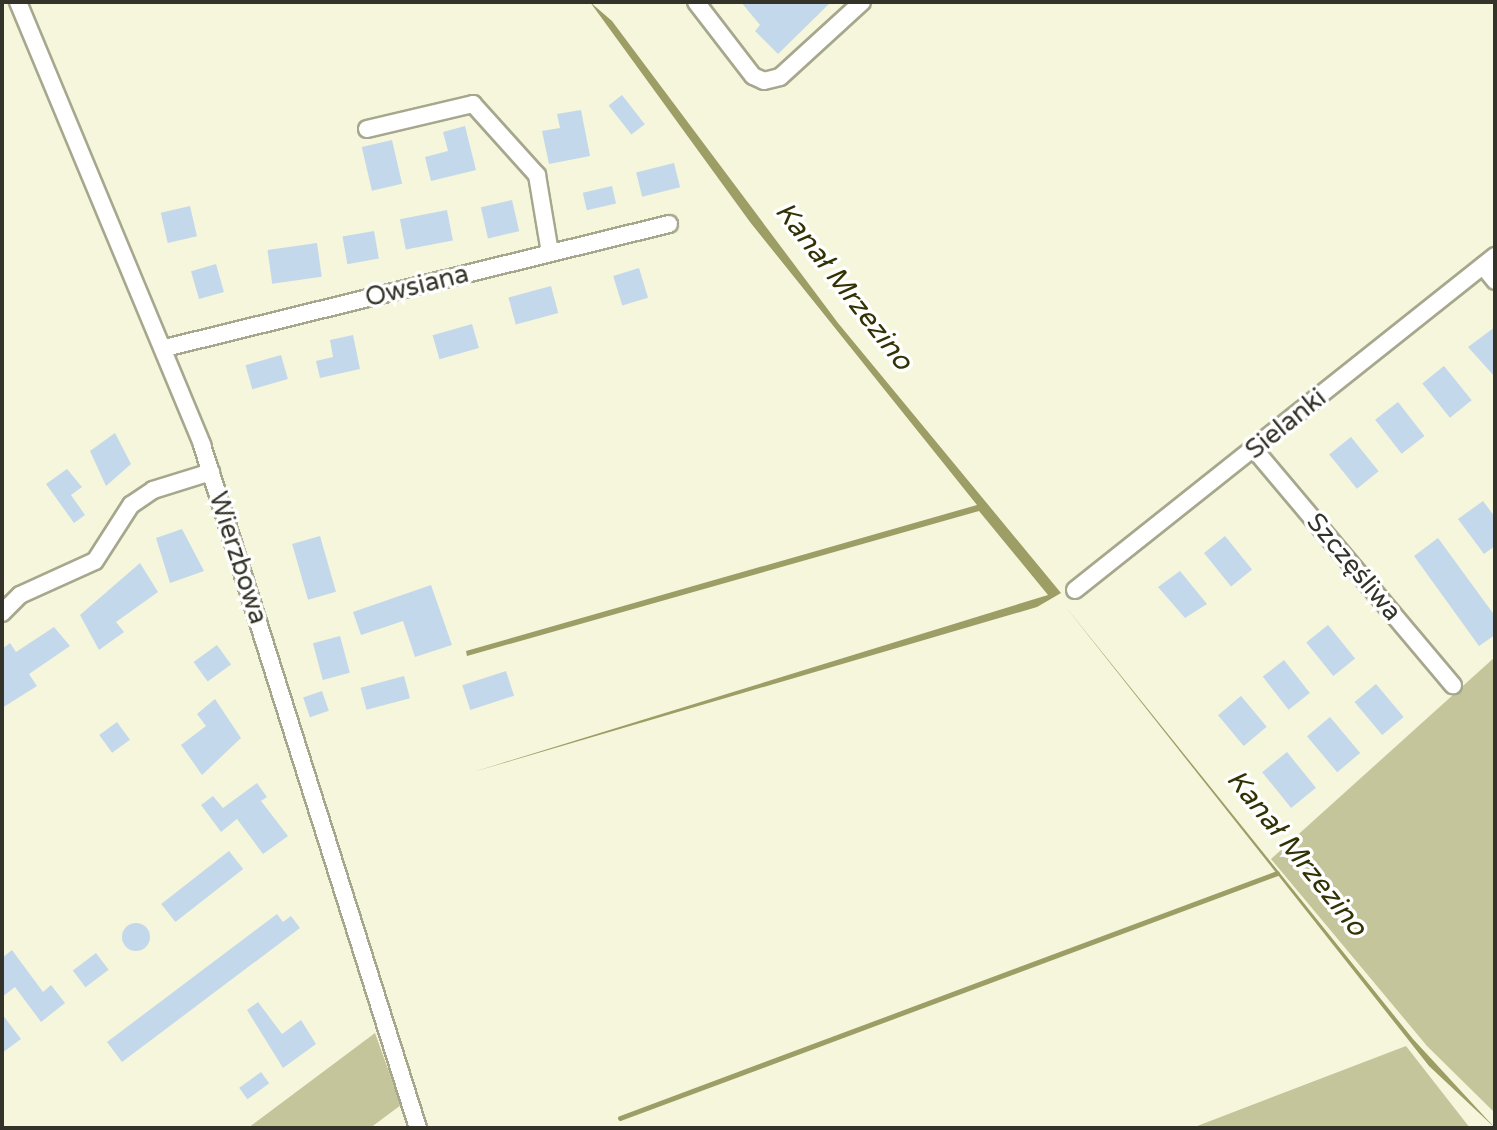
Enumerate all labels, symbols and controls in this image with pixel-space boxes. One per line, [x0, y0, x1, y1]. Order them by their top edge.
water label: Kanał Mrzezino [768, 195, 920, 377]
street label: Owsiana [362, 258, 472, 314]
street label: Sielanki [1239, 382, 1333, 466]
street label: Wierzbowa [202, 488, 274, 628]
street label: Szczęśliwa [1300, 507, 1408, 627]
water label: Kanał Mrzezino [1220, 763, 1374, 943]

